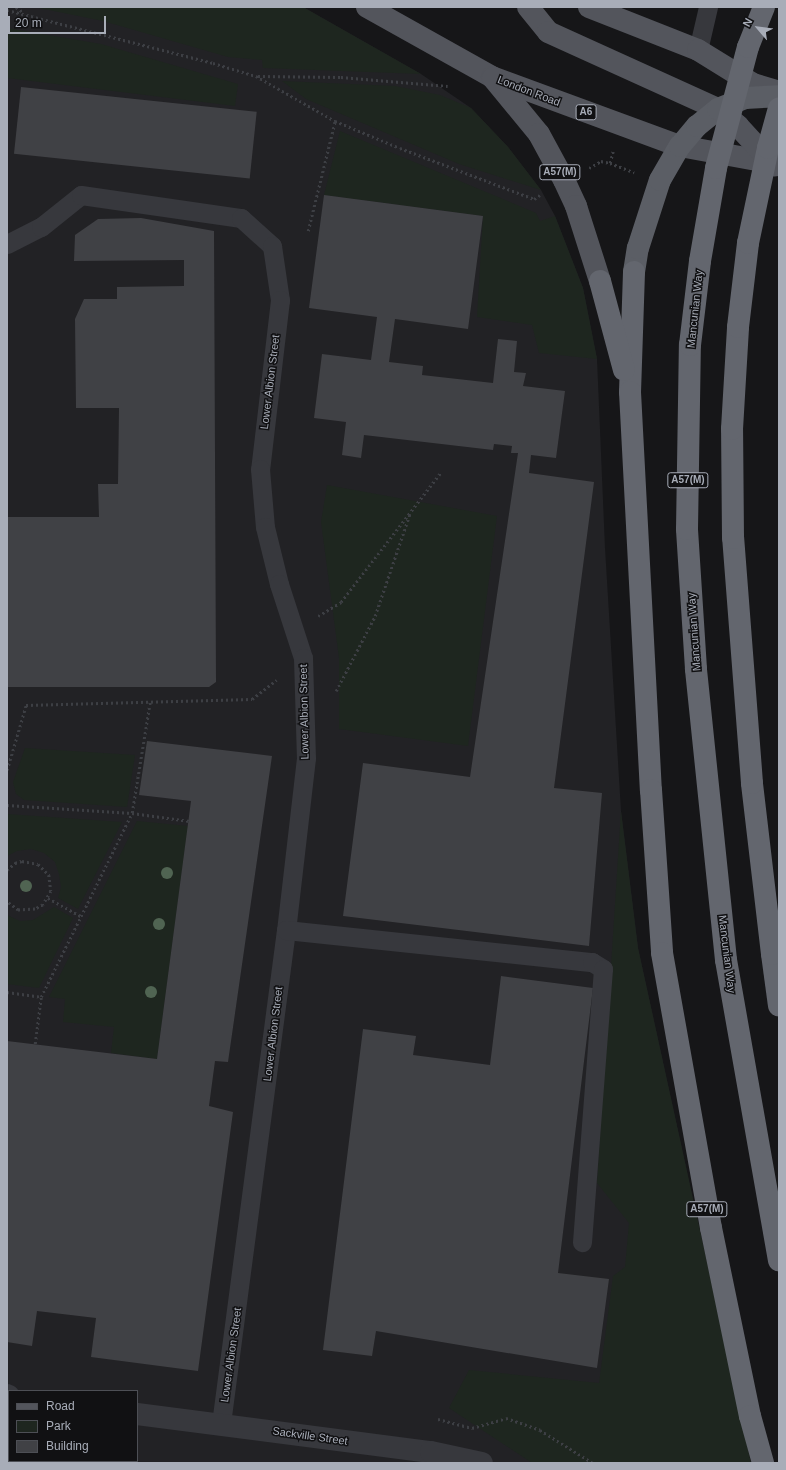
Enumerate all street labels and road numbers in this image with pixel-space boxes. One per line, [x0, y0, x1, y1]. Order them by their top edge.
street label: London Road [496, 73, 562, 109]
road number: A6 [575, 104, 597, 120]
road number: A57(M) [539, 164, 581, 180]
street label: Mancunian Way [684, 269, 706, 349]
street label: Lower Albion Street [258, 334, 282, 430]
road number: A57(M) [667, 472, 709, 488]
street label: Mancunian Way [685, 592, 703, 672]
street label: Lower Albion Street [297, 664, 311, 760]
street label: Mancunian Way [716, 914, 738, 994]
street label: Lower Albion Street [261, 986, 285, 1082]
road number: A57(M) [686, 1201, 728, 1217]
street label: Lower Albion Street [218, 1307, 244, 1403]
street label: Sackville Street [272, 1424, 348, 1448]

